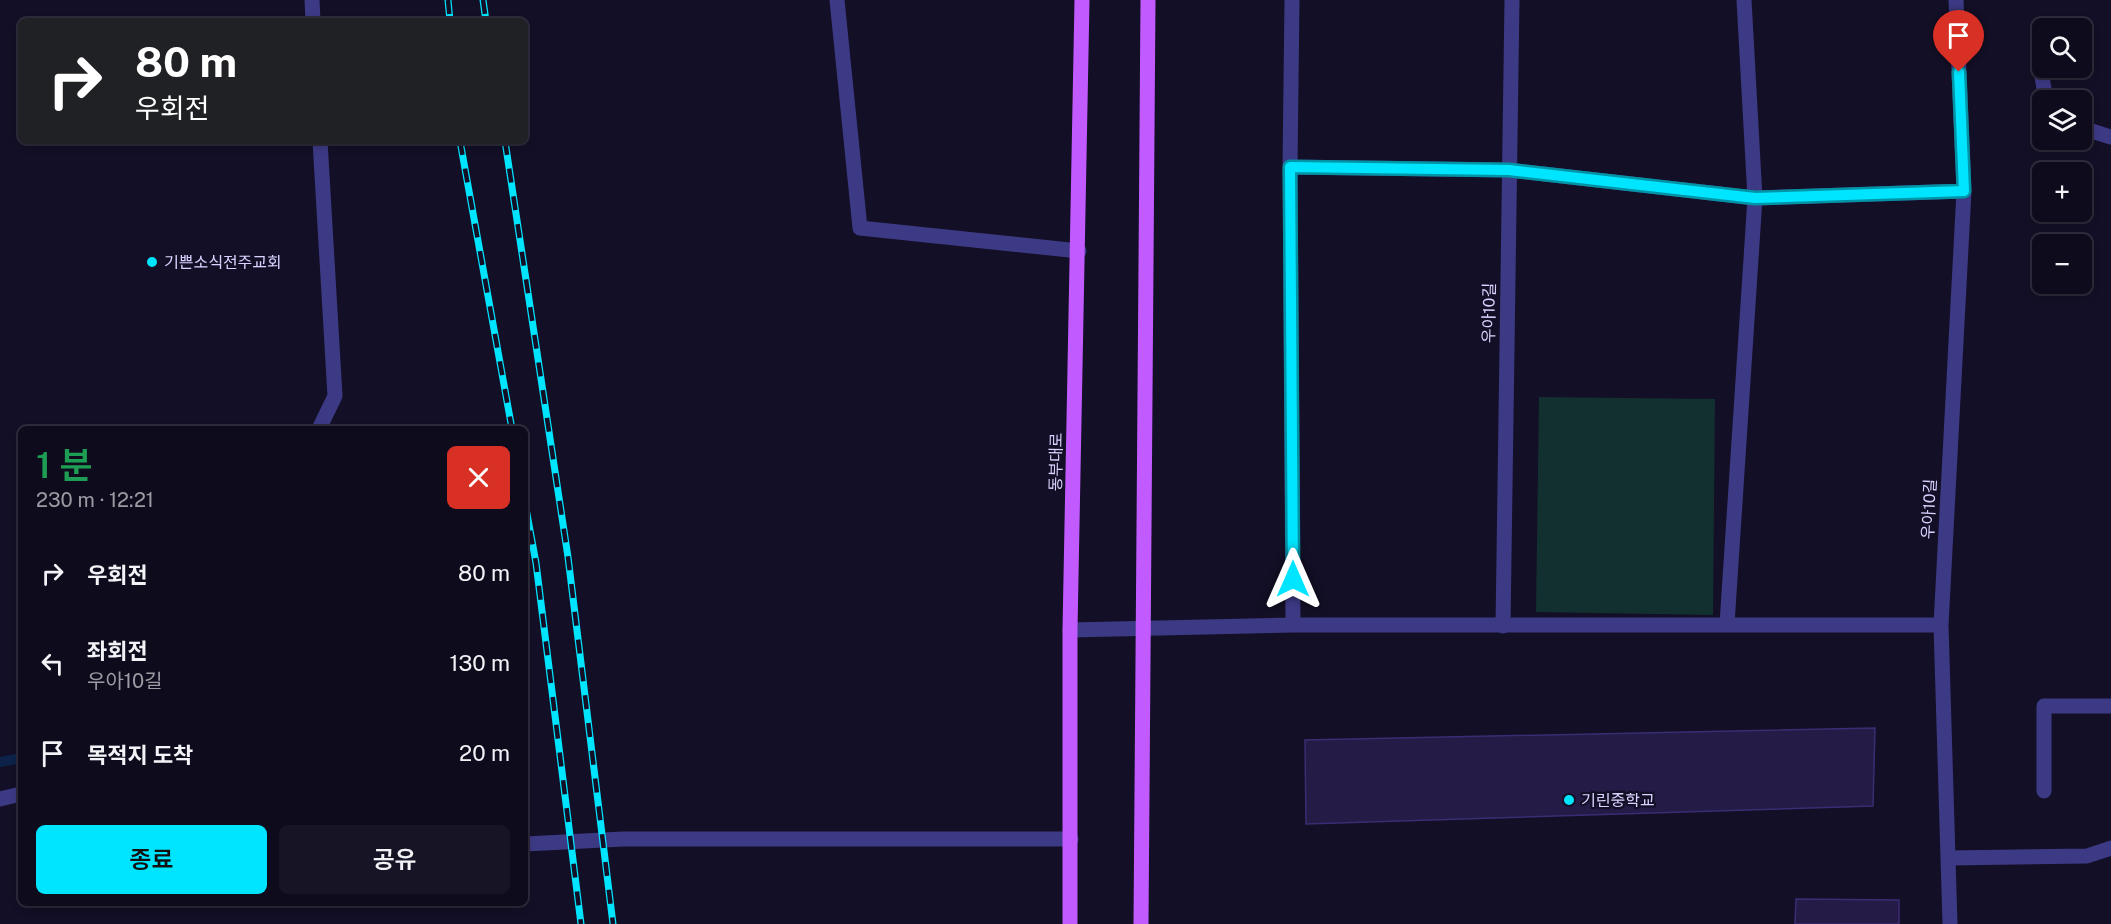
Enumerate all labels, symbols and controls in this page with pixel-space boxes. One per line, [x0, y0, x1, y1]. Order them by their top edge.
pin [1933, 10, 1984, 72]
map controls [2032, 18, 2092, 294]
button: search [2032, 18, 2092, 78]
icon: arrive [1942, 19, 1975, 52]
text: 80 m [135, 37, 237, 86]
icon: right [36, 42, 114, 120]
button: layers [2032, 90, 2092, 150]
text: 우회전 [135, 92, 210, 124]
button: + [2032, 162, 2092, 222]
button: − [2032, 234, 2092, 294]
place label: 기쁜소식전주교회 [164, 253, 282, 272]
marker: 기쁜소식전주교회 [145, 255, 159, 269]
street label: 우아10길 [1479, 283, 1499, 343]
street label: 동부대로 [1046, 432, 1066, 492]
text: 1 분 [36, 444, 93, 486]
button: close [447, 446, 510, 509]
street label: 우아10길 [1918, 478, 1940, 540]
text: 230 m · 12:21 [36, 488, 154, 512]
position arrow [1261, 547, 1325, 611]
icon: right [36, 557, 69, 590]
text: 80 m [458, 560, 510, 586]
text: 우회전 [87, 562, 148, 588]
text: 좌회전 [87, 638, 148, 664]
icon: left [36, 647, 69, 680]
text: 130 m [449, 650, 510, 676]
text: 우아10길 [87, 669, 163, 693]
icon: arrive [36, 737, 69, 770]
text: 20 m [459, 740, 510, 766]
text: 목적지 도착 [87, 742, 193, 768]
place label: 기린중학교 [1581, 791, 1655, 810]
marker: 기린중학교 [1562, 793, 1576, 807]
button: 종료 [36, 825, 267, 894]
button: 공유 [279, 825, 510, 894]

